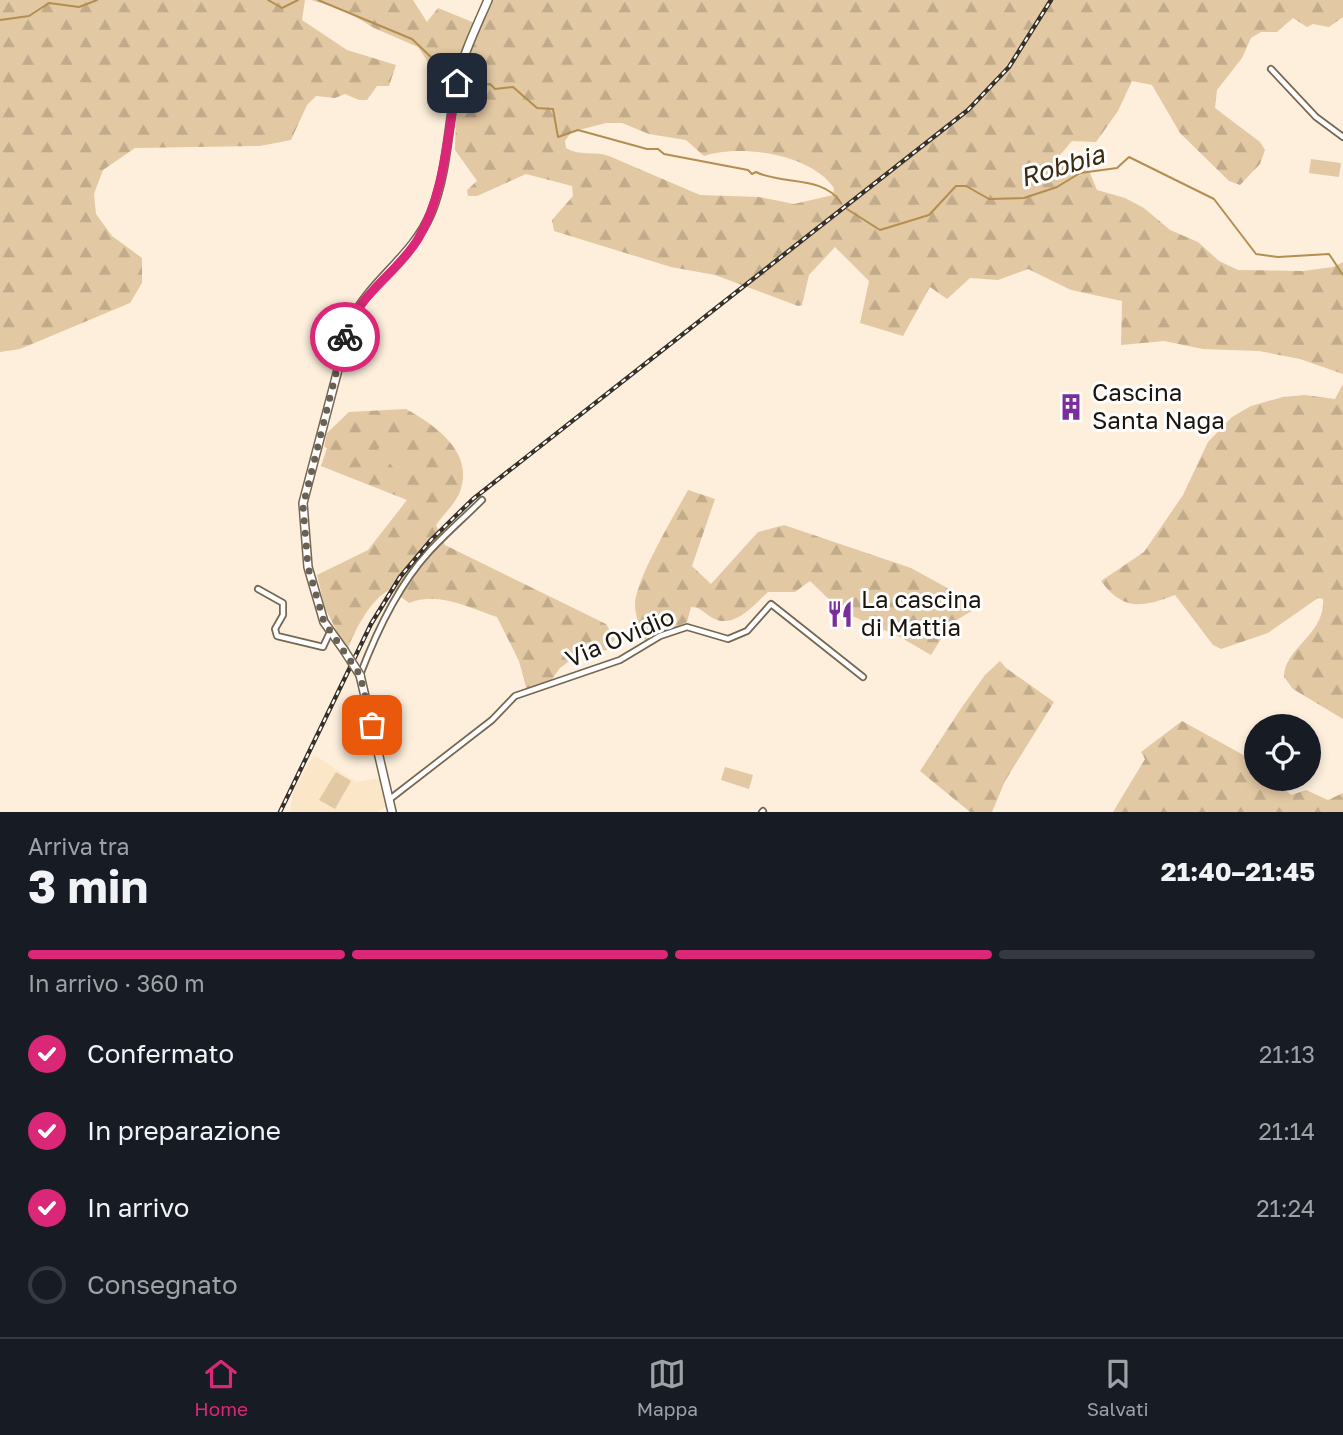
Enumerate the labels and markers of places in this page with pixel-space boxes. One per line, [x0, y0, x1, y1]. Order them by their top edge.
pin [427, 53, 487, 113]
place label: Cascina Santa Naga [1092, 377, 1225, 434]
building icon: Cascina Santa Naga [1056, 392, 1086, 422]
place label: La cascina di Mattia [861, 584, 982, 641]
restaurant icon: La cascina di Mattia [825, 599, 855, 629]
pin [342, 695, 402, 755]

